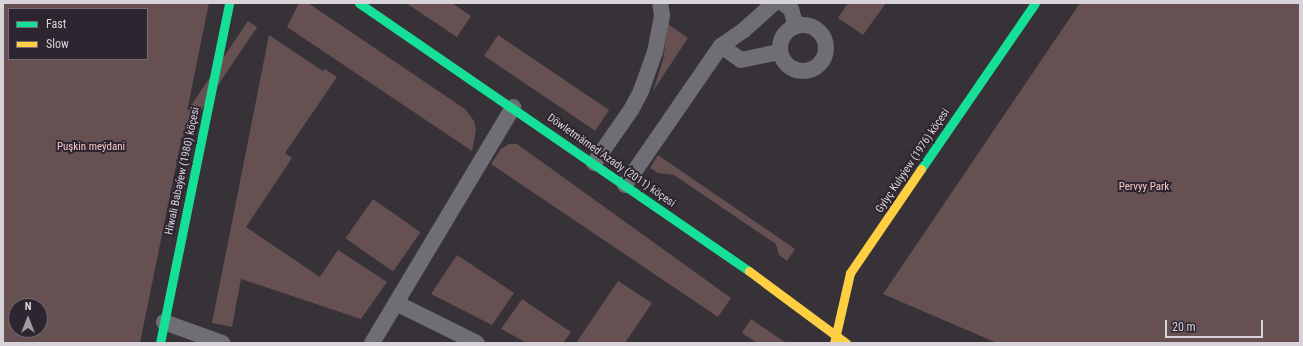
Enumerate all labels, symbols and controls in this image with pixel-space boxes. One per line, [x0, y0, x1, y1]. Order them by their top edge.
legend [8, 8, 148, 60]
text: Fast [46, 17, 66, 31]
text: Slow [46, 37, 69, 51]
street label: Hiwali Babaýew (1980) köçesi [163, 106, 203, 236]
street label: Gylyç Kulyýew (1976) köçesi [873, 106, 953, 216]
street label: Döwletmämed Azady (2011) köçesi [544, 112, 678, 210]
park label: Puşkin meýdani [57, 140, 125, 154]
park label: Pervyy Park [1119, 180, 1169, 194]
north arrow [8, 298, 48, 338]
text: N [25, 300, 31, 313]
scale bar [1167, 312, 1265, 338]
text: 20 m [1172, 320, 1196, 334]

